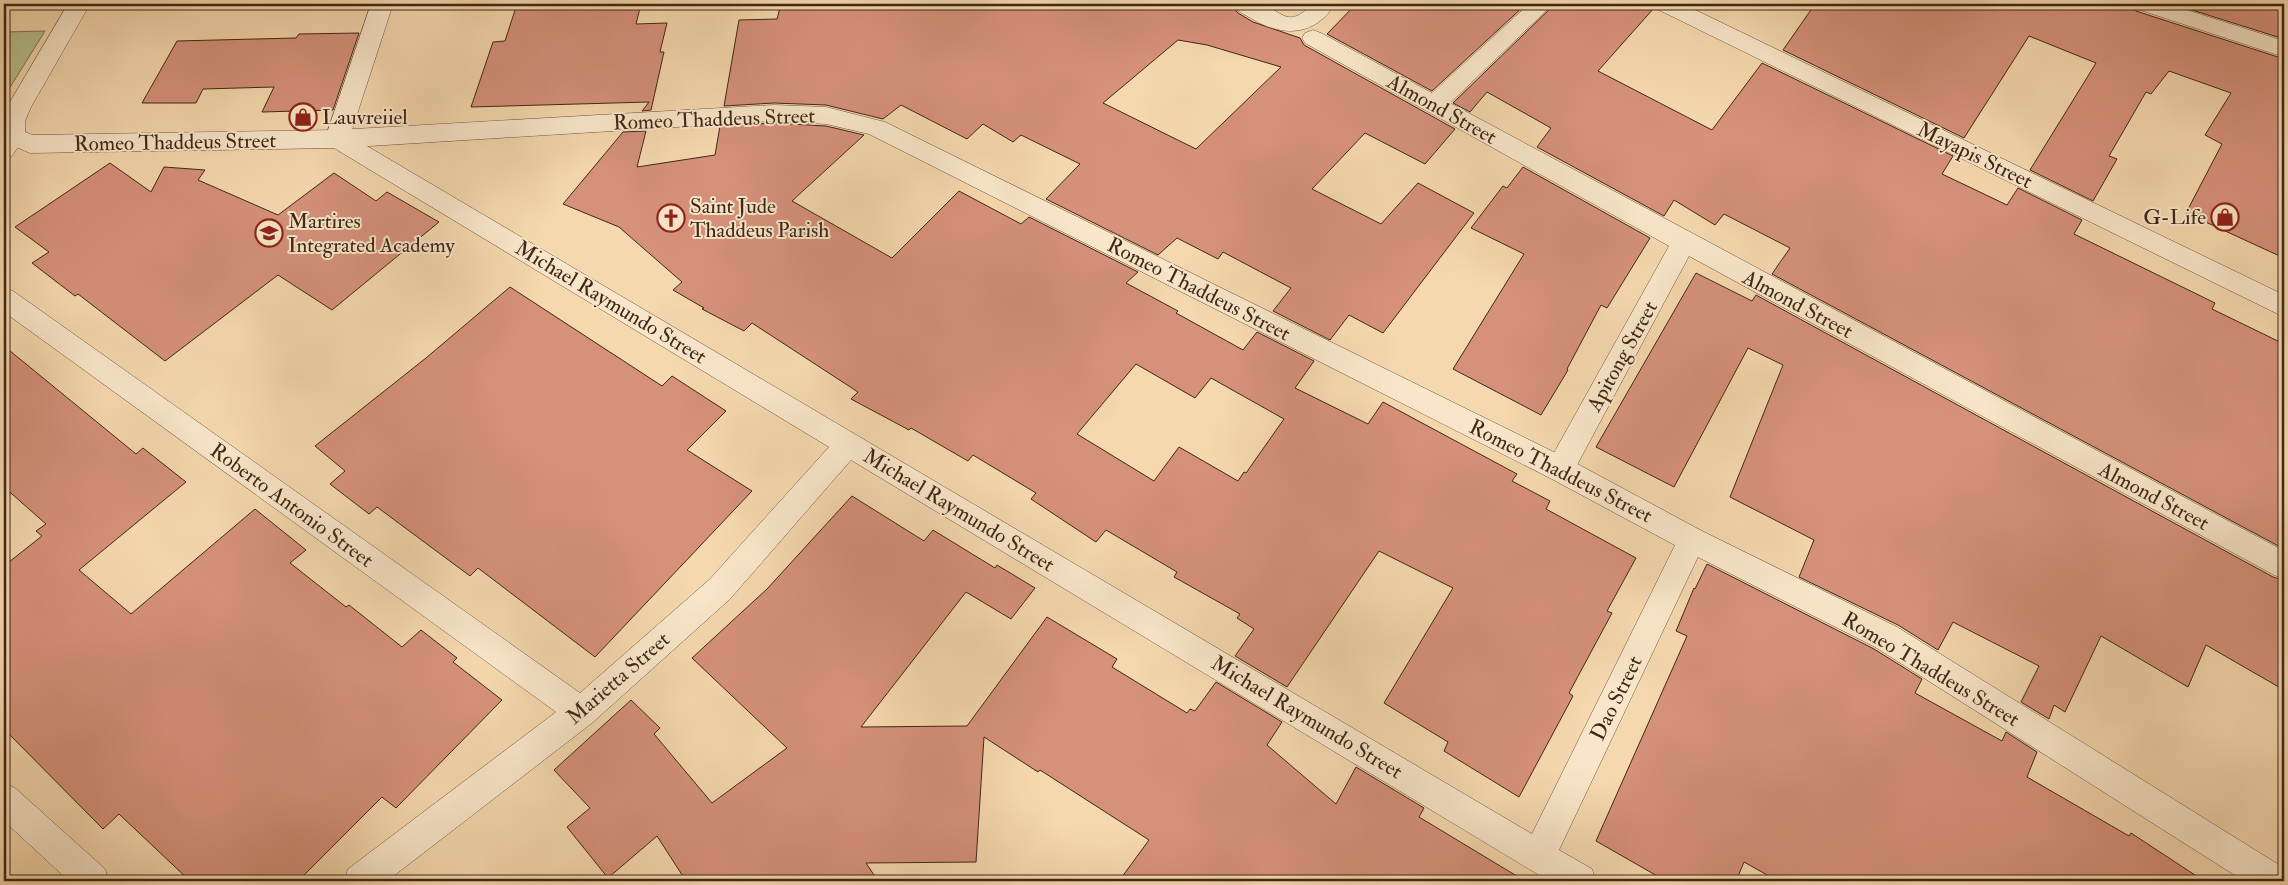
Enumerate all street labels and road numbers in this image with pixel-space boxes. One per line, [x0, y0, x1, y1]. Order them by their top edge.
street label: Almond Street [1381, 68, 1501, 151]
street label: Romeo Thaddeus Street [612, 102, 816, 137]
street label: Mayapis Street [1913, 116, 2037, 195]
street label: Romeo Thaddeus Street [74, 127, 277, 158]
street label: Romeo Thaddeus Street [1103, 232, 1295, 347]
street label: Michael Raymundo Street [510, 235, 711, 370]
street label: Almond Street [1737, 264, 1858, 345]
street label: Apitong Street [1580, 296, 1664, 417]
street label: Romeo Thaddeus Street [1465, 414, 1657, 529]
street label: Roberto Antonio Street [205, 437, 379, 574]
street label: Michael Raymundo Street [858, 443, 1059, 578]
street label: Almond Street [2093, 456, 2214, 537]
street label: Romeo Thaddeus Street [1837, 606, 2025, 733]
street label: Marietta Street [561, 626, 676, 731]
street label: Michael Raymundo Street [1206, 650, 1407, 785]
street label: Dao Street [1584, 651, 1649, 745]

